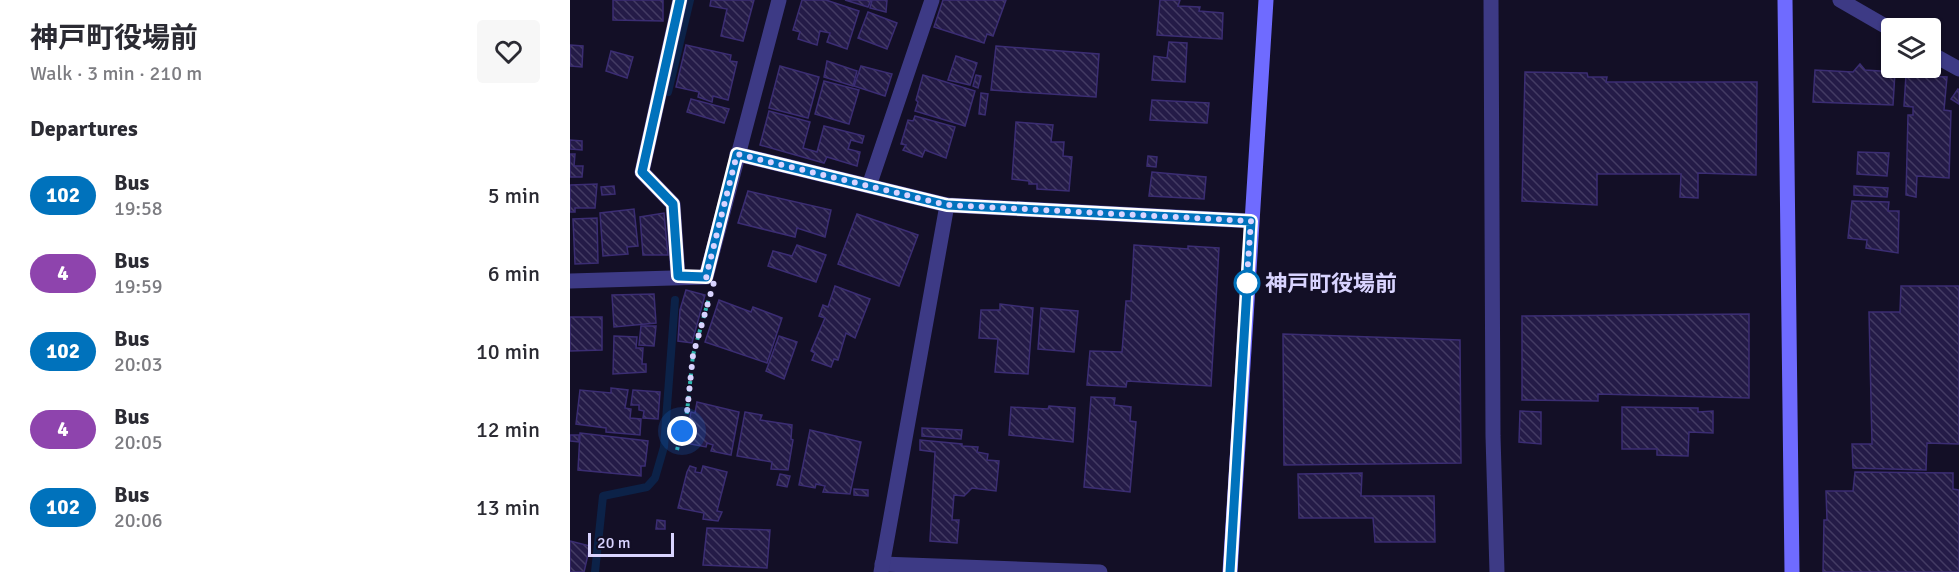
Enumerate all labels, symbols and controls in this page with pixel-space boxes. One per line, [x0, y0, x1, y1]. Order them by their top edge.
map controls [1881, 18, 1941, 78]
button: layers [1881, 18, 1941, 78]
button: heart [477, 20, 540, 83]
text: 神戸町役場前 [30, 21, 198, 55]
text: Walk · 3 min · 210 m [30, 61, 202, 86]
text: Departures [30, 115, 138, 142]
text: Bus [114, 169, 149, 196]
text: 102 [46, 182, 80, 208]
text: 5 min [488, 182, 540, 209]
text: 19:58 [114, 196, 163, 221]
text: Bus [114, 247, 149, 274]
text: 4 [57, 260, 69, 286]
text: 6 min [488, 260, 540, 287]
marker: 神戸町役場前 [1234, 270, 1260, 296]
place label: 神戸町役場前 [1265, 270, 1397, 297]
text: 19:59 [114, 274, 163, 299]
text: Bus [114, 325, 149, 352]
text: 102 [46, 338, 80, 364]
text: 10 min [476, 338, 540, 365]
text: 20:03 [114, 352, 163, 377]
text: Bus [114, 403, 149, 430]
text: 4 [57, 416, 69, 442]
text: 12 min [476, 416, 540, 443]
your location [667, 416, 697, 446]
text: 20:05 [114, 430, 163, 455]
text: Bus [114, 481, 149, 508]
text: 102 [46, 494, 80, 520]
text: 13 min [476, 494, 540, 521]
text: 20:06 [114, 508, 163, 533]
scale bar [588, 530, 674, 558]
text: 20 m [597, 533, 631, 553]

